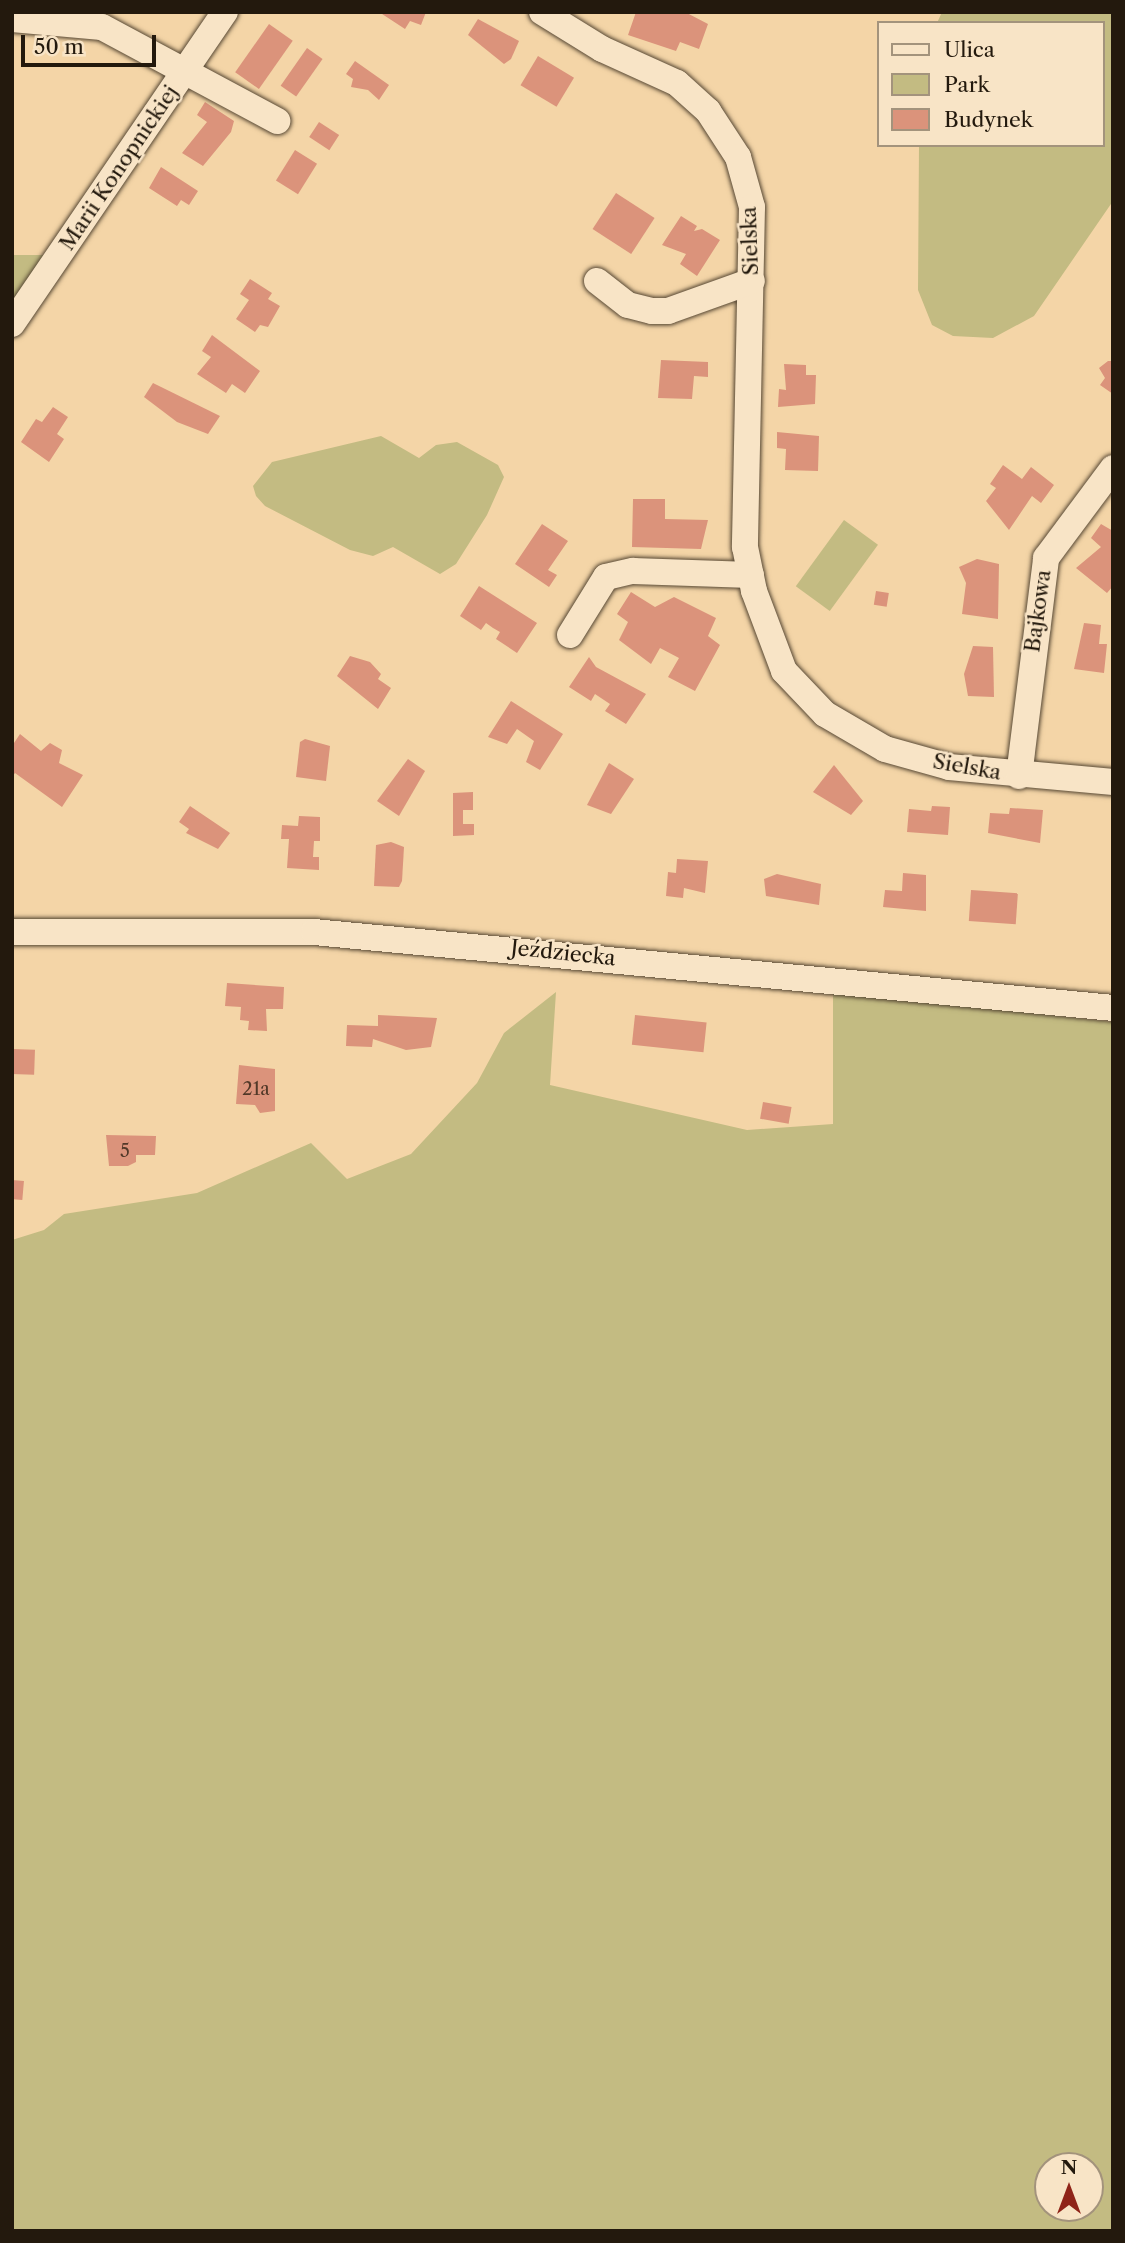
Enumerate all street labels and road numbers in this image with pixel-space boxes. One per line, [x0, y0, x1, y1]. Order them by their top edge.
street label: Marii Konopnickiej [54, 81, 184, 255]
street label: Sielska [736, 206, 764, 276]
street label: Bajkowa [1020, 568, 1056, 654]
street label: Sielska [931, 749, 1003, 785]
street label: Jeździecka [509, 935, 617, 971]

